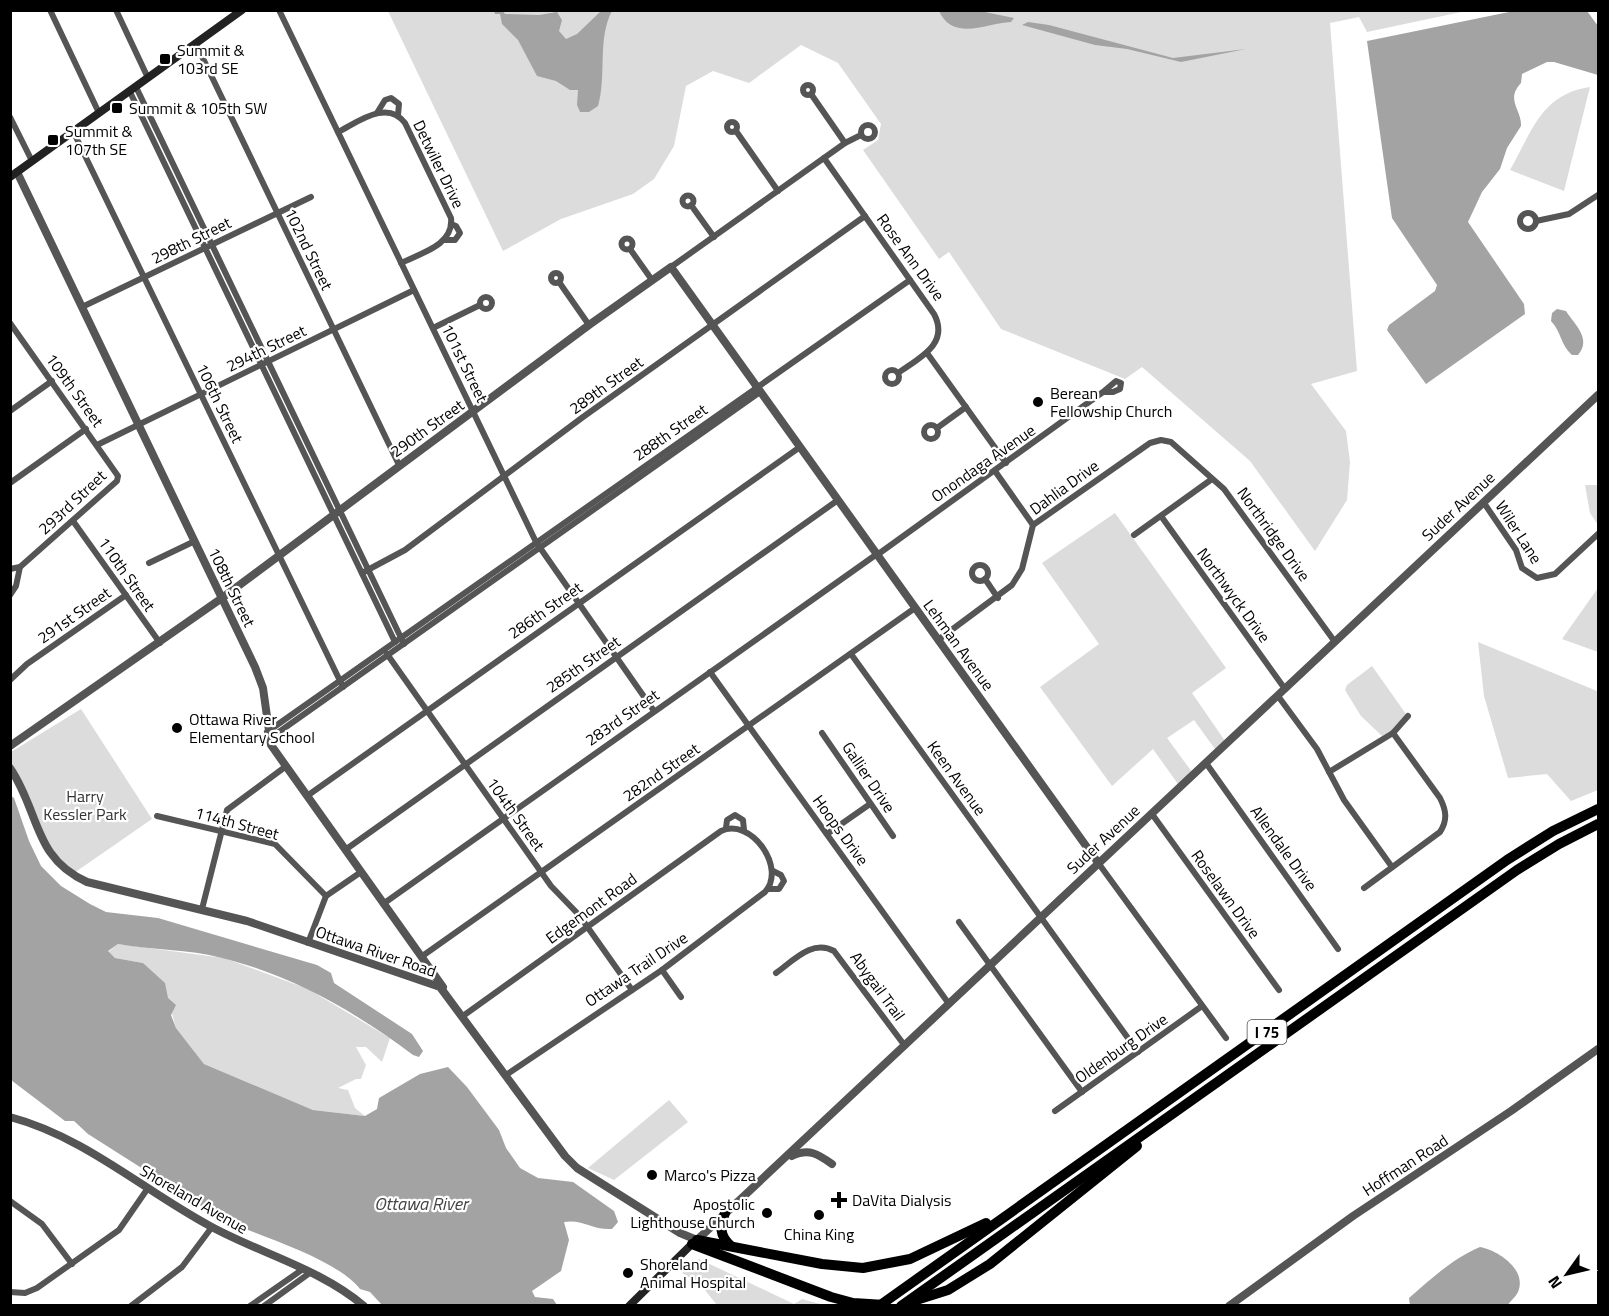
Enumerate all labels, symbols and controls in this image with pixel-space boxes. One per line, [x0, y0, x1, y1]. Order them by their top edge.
place label: Summit & 103rd SE [177, 38, 245, 80]
marker: Summit & 103rd SE [158, 52, 172, 66]
place label: Summit & 105th SW [129, 96, 268, 120]
marker: Summit & 105th SW [110, 101, 124, 115]
street label: Detwiler Drive [407, 116, 471, 212]
place label: Summit & 107th SE [65, 119, 133, 161]
marker: Summit & 107th SE [46, 133, 60, 147]
street label: 102nd Street [279, 204, 339, 294]
street label: Rose Ann Drive [871, 209, 951, 305]
street label: 298th Street [147, 210, 235, 270]
street label: 294th Street [222, 318, 310, 378]
street label: 101st Street [436, 320, 495, 407]
street label: 109th Street [40, 348, 110, 432]
street label: 289th Street [564, 350, 648, 420]
street label: 106th Street [190, 359, 250, 447]
place label: Berean Fellowship Church [1050, 381, 1172, 423]
street label: 290th Street [385, 393, 469, 463]
marker: Berean Fellowship Church [1031, 395, 1045, 409]
street label: 288th Street [628, 397, 712, 466]
street label: Onondaga Avenue [926, 418, 1040, 508]
street label: Dahlia Drive [1024, 454, 1104, 520]
street label: 293rd Street [33, 464, 112, 540]
street label: Suder Avenue [1416, 466, 1500, 546]
street label: Northridge Drive [1232, 482, 1316, 586]
street label: Wiler Lane [1490, 496, 1548, 568]
street label: 110th Street [93, 532, 162, 616]
street label: 108th Street [202, 543, 262, 631]
street label: Northwyck Drive [1191, 543, 1277, 647]
street label: 286th Street [503, 575, 587, 644]
street label: 291st Street [32, 581, 116, 649]
street label: Lehman Avenue [918, 594, 1000, 696]
street label: 285th Street [541, 629, 625, 698]
street label: 283rd Street [580, 682, 664, 751]
place label: Ottawa River Elementary School [189, 707, 315, 749]
marker: Ottawa River Elementary School [170, 721, 184, 735]
street label: Keen Avenue [922, 736, 992, 820]
street label: 282nd Street [618, 737, 705, 807]
street label: Gallier Drive [836, 737, 902, 817]
street label: 104th Street [481, 772, 551, 856]
park label: Harry Kessler Park [43, 784, 127, 826]
street label: Hoops Drive [807, 790, 875, 870]
street label: Suder Avenue [1061, 799, 1145, 879]
street label: 114th Street [192, 800, 282, 846]
street label: Allendale Drive [1245, 800, 1323, 896]
street label: Roselawn Drive [1186, 845, 1266, 943]
street label: Edgemont Road [540, 867, 642, 949]
street label: Ottawa River Road [312, 919, 440, 983]
street label: Ottawa Trail Drive [580, 926, 692, 1012]
street label: Abygail Trail [845, 947, 911, 1025]
street label: Oldenburg Drive [1070, 1007, 1172, 1089]
road number: I 75 [1248, 1020, 1286, 1044]
street label: Hoffman Road [1357, 1128, 1453, 1202]
street label: Shoreland Avenue [135, 1158, 253, 1240]
place label: Marco's Pizza [664, 1163, 756, 1187]
marker: Marco's Pizza [645, 1168, 659, 1182]
place label: DaVita Dialysis [852, 1188, 951, 1212]
water label: Ottawa River [374, 1190, 470, 1217]
marker: DaVita Dialysis [830, 1191, 848, 1209]
place label: Apostolic Lighthouse Church [630, 1192, 755, 1234]
marker: Apostolic Lighthouse Church [760, 1206, 774, 1220]
marker: China King [812, 1208, 826, 1222]
place label: China King [784, 1222, 854, 1246]
north arrow [1537, 1244, 1597, 1304]
place label: Shoreland Animal Hospital [640, 1252, 746, 1294]
marker: Shoreland Animal Hospital [621, 1266, 635, 1280]
text: N [1542, 1271, 1568, 1294]

